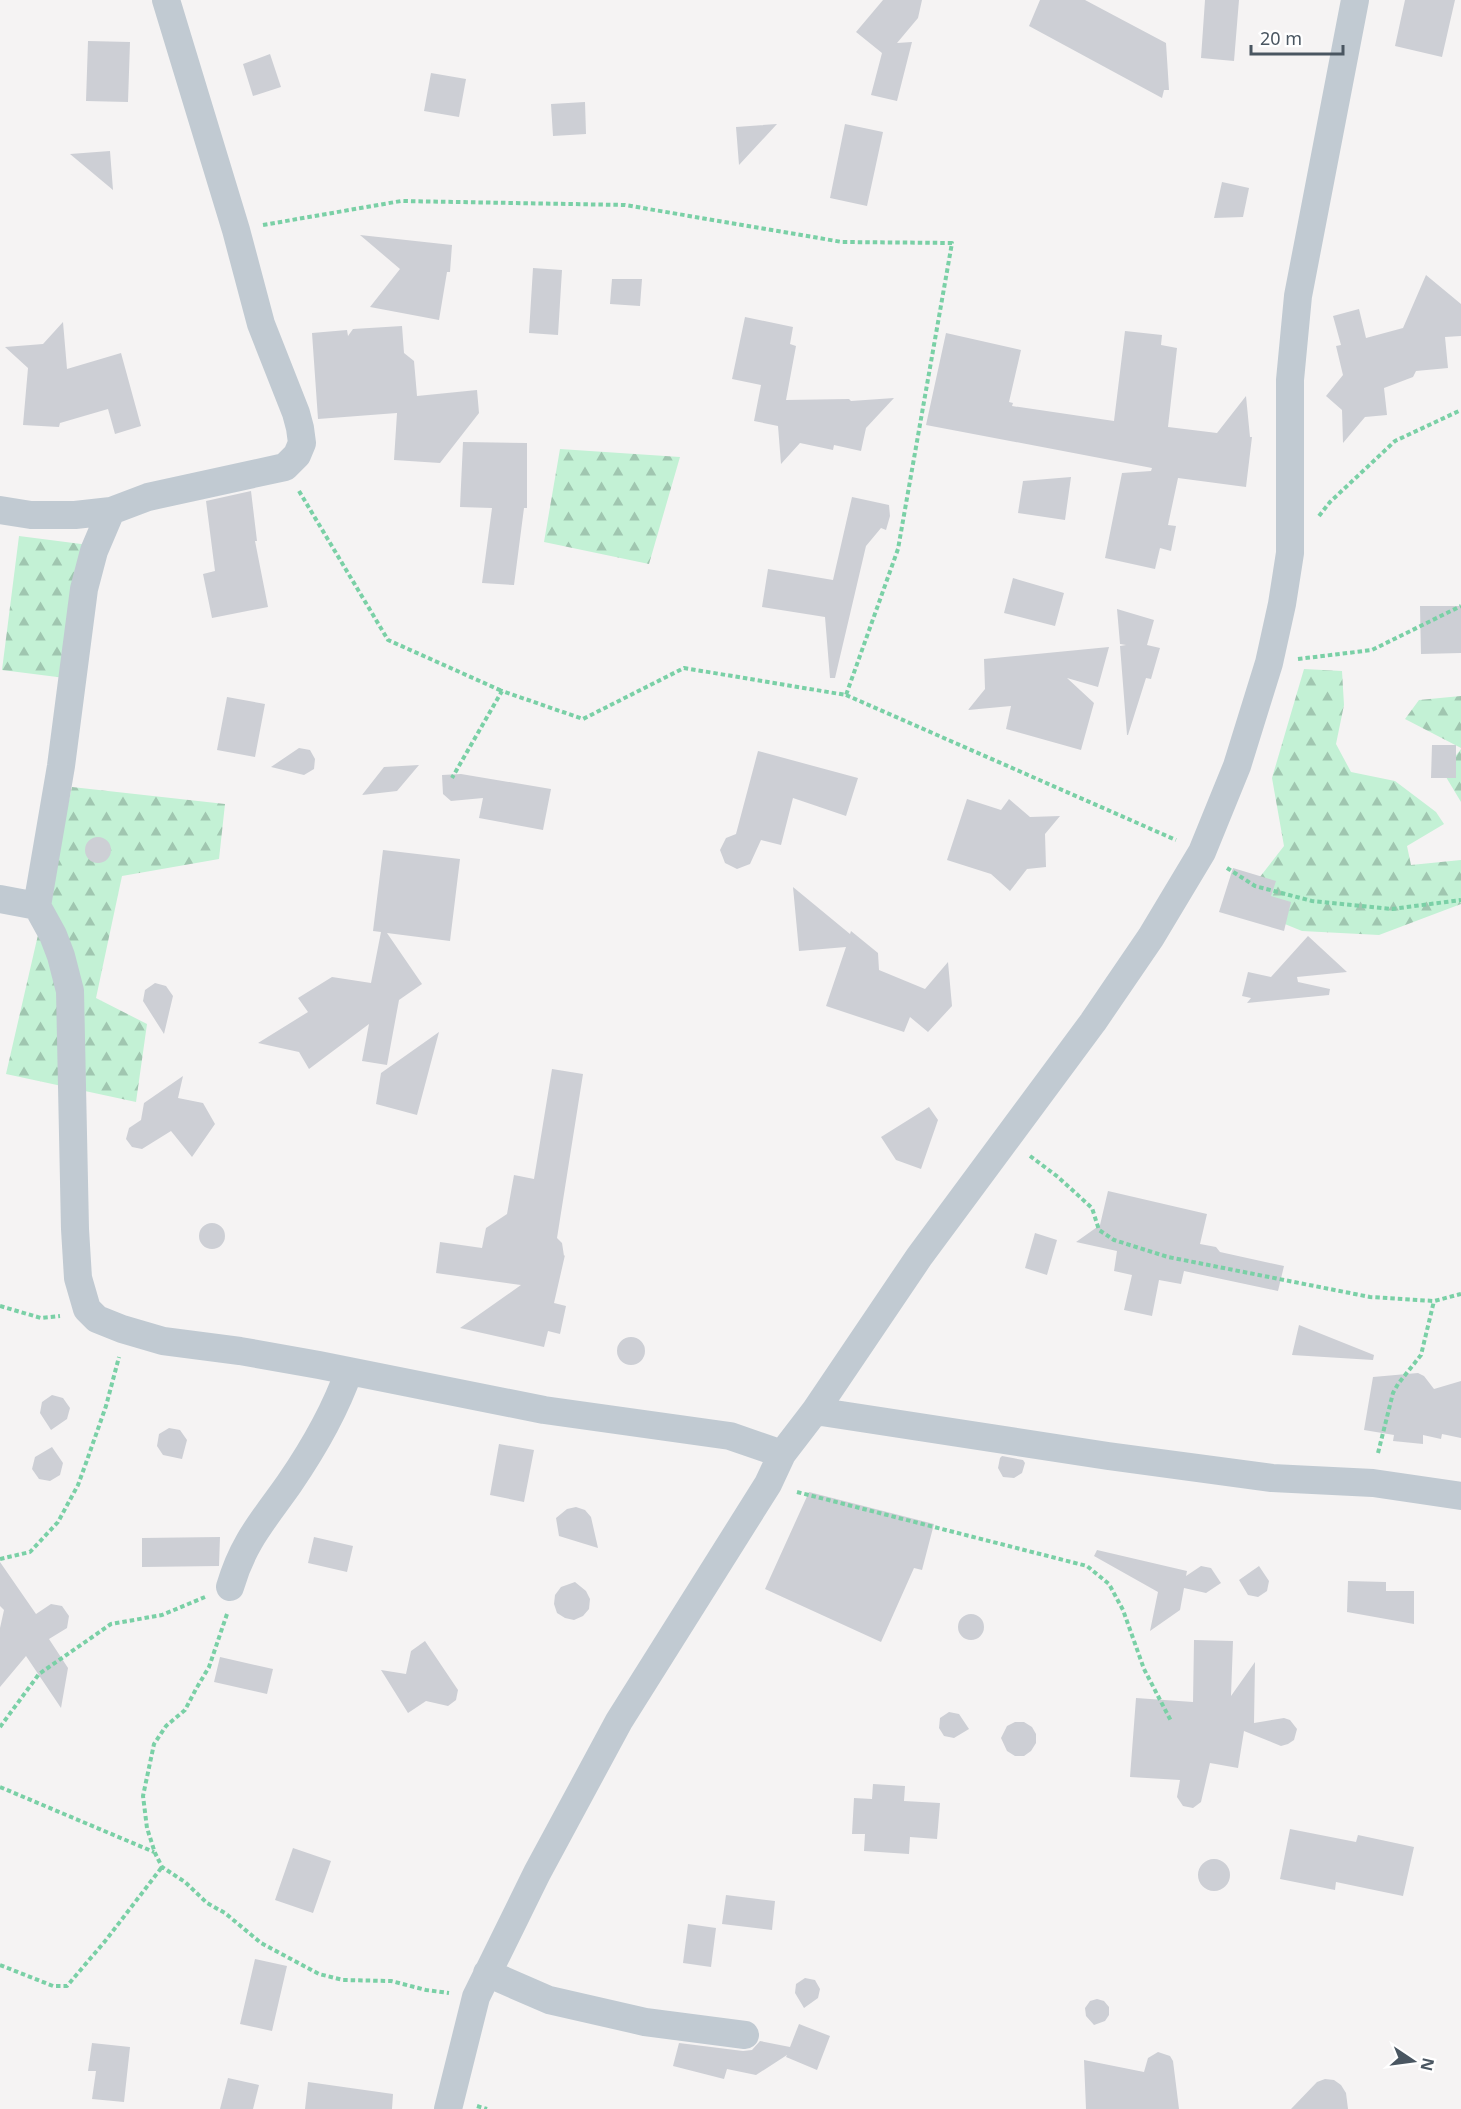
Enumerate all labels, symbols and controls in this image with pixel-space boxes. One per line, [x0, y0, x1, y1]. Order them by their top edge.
scale bar [1251, 18, 1342, 56]
text: 20 m [1260, 26, 1302, 50]
north arrow [1383, 2031, 1443, 2091]
text: N [1415, 2056, 1440, 2073]

